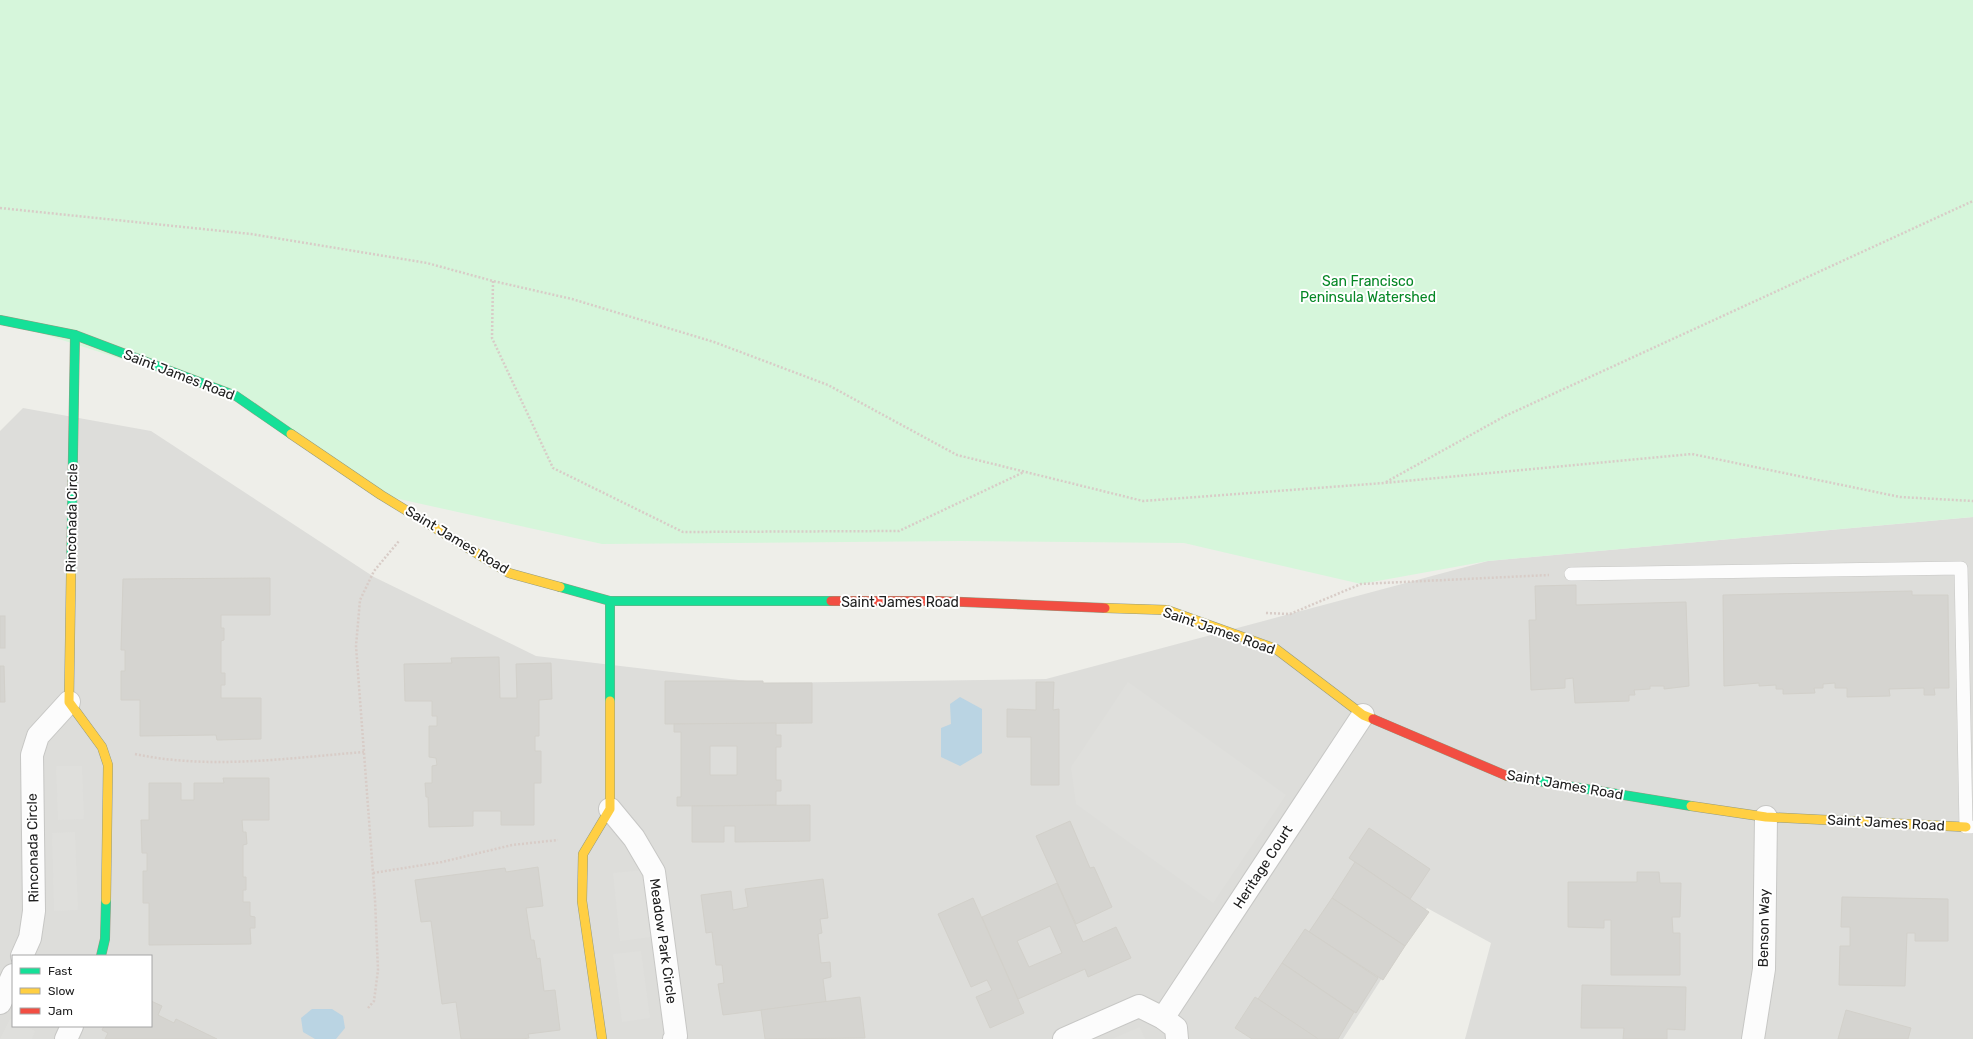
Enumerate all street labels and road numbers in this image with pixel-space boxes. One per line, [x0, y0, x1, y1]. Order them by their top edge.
street label: Saint James Road [121, 346, 237, 404]
street label: Rinconada Circle [63, 463, 81, 573]
street label: Saint James Road [402, 502, 512, 578]
street label: Saint James Road [841, 594, 959, 611]
street label: Saint James Road [1161, 604, 1277, 658]
street label: Saint James Road [1506, 766, 1624, 804]
street label: Rinconada Circle [24, 793, 42, 903]
street label: Saint James Road [1827, 811, 1945, 835]
street label: Heritage Court [1230, 822, 1297, 912]
street label: Meadow Park Circle [646, 877, 680, 1005]
street label: Benson Way [1755, 888, 1773, 968]

